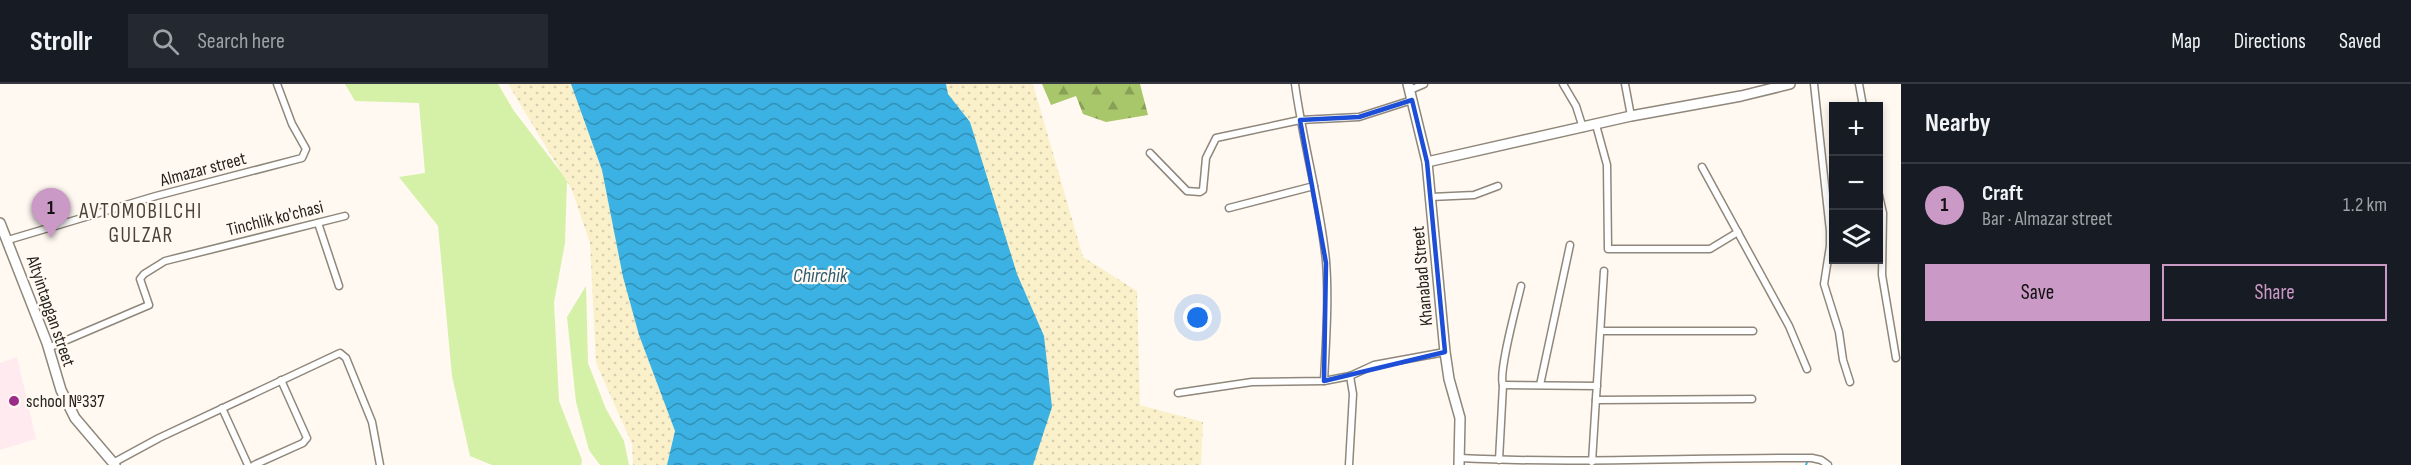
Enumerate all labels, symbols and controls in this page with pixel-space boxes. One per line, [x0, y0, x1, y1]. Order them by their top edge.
search box [128, 14, 548, 68]
text: Strollr [30, 25, 92, 58]
icon: search [149, 25, 182, 58]
text: Search here [197, 28, 285, 55]
text: Map [2171, 29, 2201, 54]
text: Directions [2234, 29, 2306, 54]
text: Saved [2339, 29, 2381, 54]
map controls [1829, 102, 1883, 264]
button: + [1829, 102, 1883, 156]
text: Nearby [1925, 108, 1991, 139]
street label: Almazar street [157, 148, 249, 191]
button: − [1829, 156, 1883, 210]
text: Craft [1982, 180, 2023, 207]
pin: 1 [32, 188, 70, 238]
text: 1 [1941, 193, 1948, 217]
text: 1.2 km [2343, 193, 2387, 217]
street label: Tinchlik ko'chasi [225, 196, 326, 241]
district label: AVTOMOBILCHI GULZAR [78, 199, 203, 248]
text: Bar · Almazar street [1982, 207, 2112, 231]
button: layers [1829, 210, 1883, 264]
street label: Khanabad Street [1408, 225, 1437, 327]
street label: Altyintapgan street [21, 252, 79, 370]
water label: Chirchik [793, 264, 848, 288]
button: Save [1925, 264, 2150, 321]
button: Share [2162, 264, 2387, 321]
your location [1183, 303, 1212, 332]
place label: school №337 [26, 391, 105, 412]
marker: school №337 [7, 394, 21, 408]

